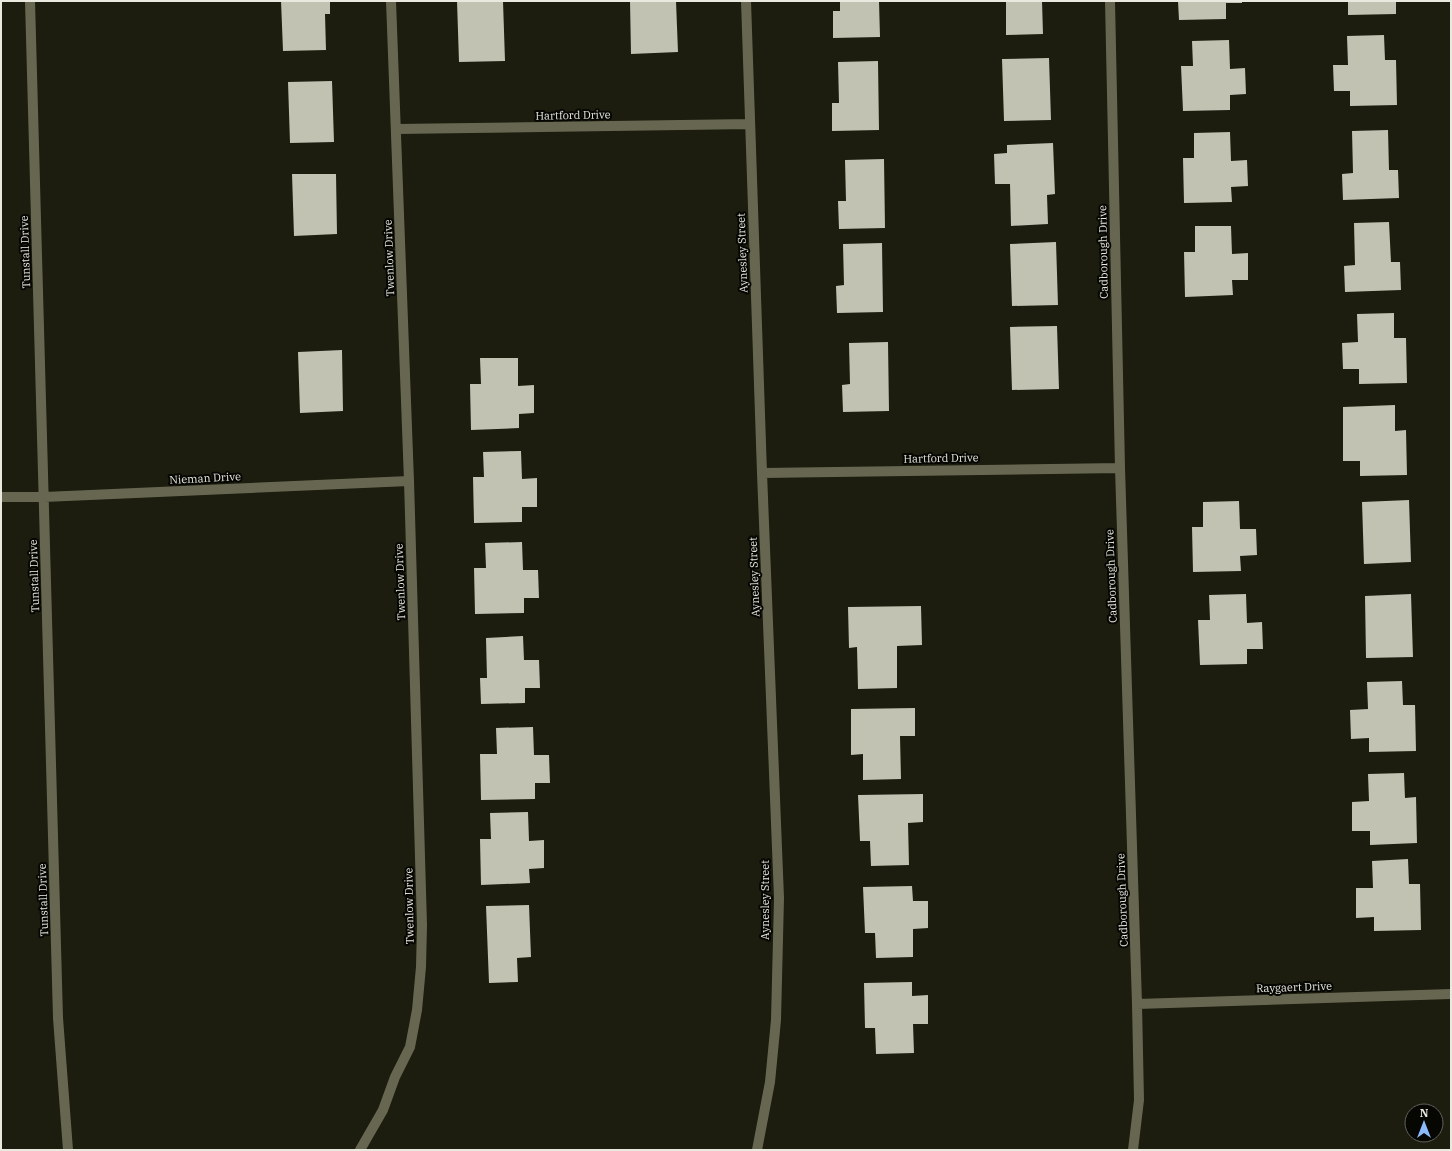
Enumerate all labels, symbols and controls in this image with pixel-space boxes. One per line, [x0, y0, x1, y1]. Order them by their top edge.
street label: Hartford Drive [535, 107, 611, 123]
street label: Cadborough Drive [1095, 205, 1111, 299]
street label: Aynesley Street [734, 213, 750, 293]
street label: Tunstall Drive [17, 215, 33, 289]
street label: Twenlow Drive [381, 219, 397, 297]
street label: Hartford Drive [903, 450, 979, 466]
street label: Nieman Drive [169, 469, 241, 487]
street label: Cadborough Drive [1102, 529, 1120, 623]
street label: Aynesley Street [746, 537, 762, 617]
street label: Tunstall Drive [26, 539, 42, 613]
street label: Twenlow Drive [392, 543, 408, 621]
street label: Cadborough Drive [1113, 853, 1131, 947]
street label: Aynesley Street [758, 860, 772, 940]
street label: Tunstall Drive [35, 863, 51, 937]
street label: Twenlow Drive [401, 867, 417, 945]
street label: Raygaert Drive [1256, 979, 1332, 995]
north arrow [1404, 1103, 1444, 1143]
text: N [1420, 1106, 1429, 1120]

